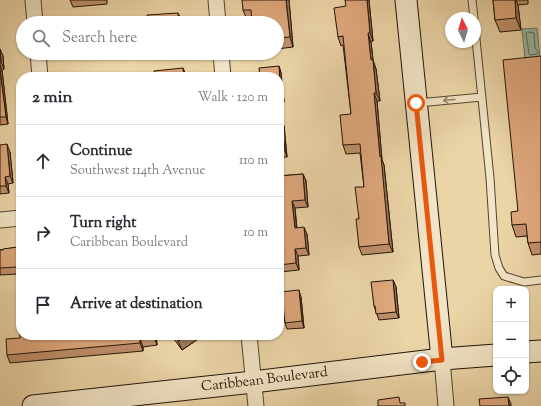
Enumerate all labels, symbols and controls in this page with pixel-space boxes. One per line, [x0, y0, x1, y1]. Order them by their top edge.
north arrow [445, 12, 481, 48]
search box [16, 16, 284, 60]
icon: search [30, 27, 52, 49]
text: Search here [62, 28, 137, 49]
text: 2 min [32, 86, 73, 110]
text: Walk · 120 m [198, 89, 268, 107]
route start [407, 94, 425, 112]
one-way arrow [443, 96, 456, 104]
text: Continue [70, 141, 132, 162]
icon: ahead [32, 150, 54, 172]
text: 110 m [239, 152, 268, 170]
text: Southwest 114th Avenue [70, 162, 206, 180]
text: Turn right [70, 213, 136, 234]
icon: right [32, 222, 54, 244]
text: 10 m [243, 224, 268, 242]
text: Caribbean Boulevard [70, 234, 188, 252]
map controls [493, 286, 529, 394]
button: + [493, 286, 529, 322]
icon: arrive [32, 294, 54, 316]
text: Arrive at destination [70, 294, 203, 315]
button: − [493, 322, 529, 358]
route end [413, 353, 431, 371]
button: locate [493, 358, 529, 394]
street label: Caribbean Boulevard [200, 363, 329, 398]

